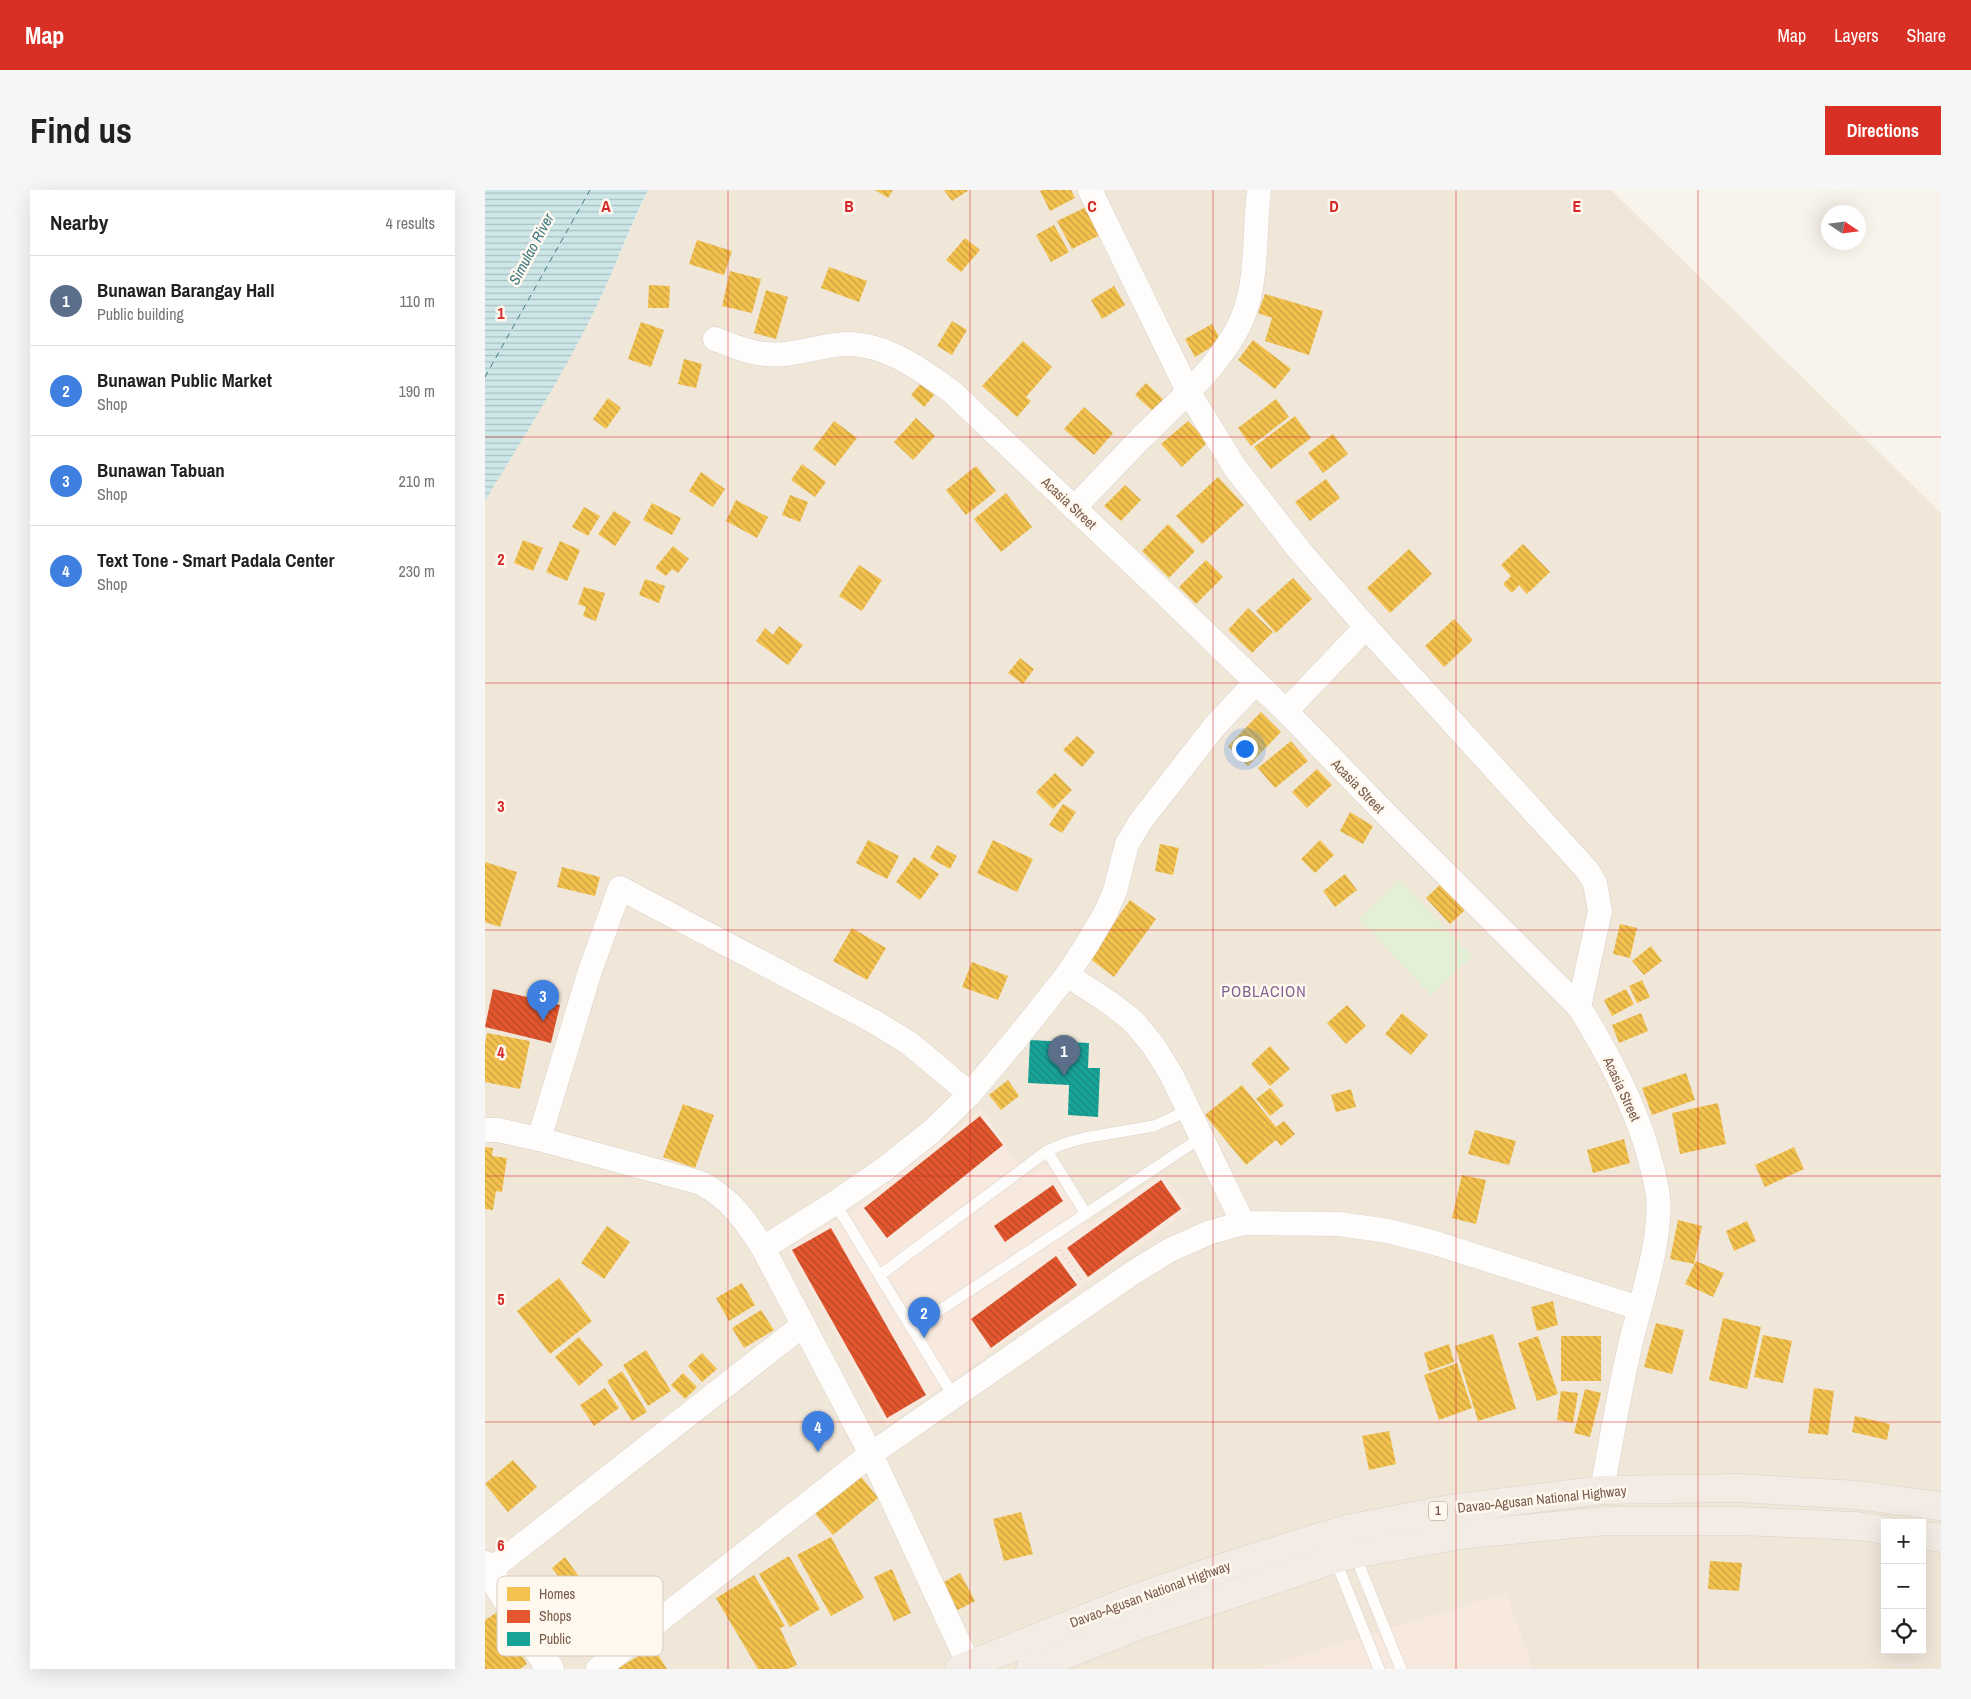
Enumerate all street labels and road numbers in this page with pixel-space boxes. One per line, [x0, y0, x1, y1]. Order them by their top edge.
street label: Acasia Street [1037, 472, 1100, 533]
street label: Acasia Street [1327, 754, 1388, 817]
street label: Acasia Street [1599, 1053, 1645, 1124]
street label: Davao-Agusan National Highway [1457, 1481, 1628, 1517]
road number: 1 [1429, 1502, 1447, 1520]
street label: Davao-Agusan National Highway [1067, 1556, 1233, 1631]

